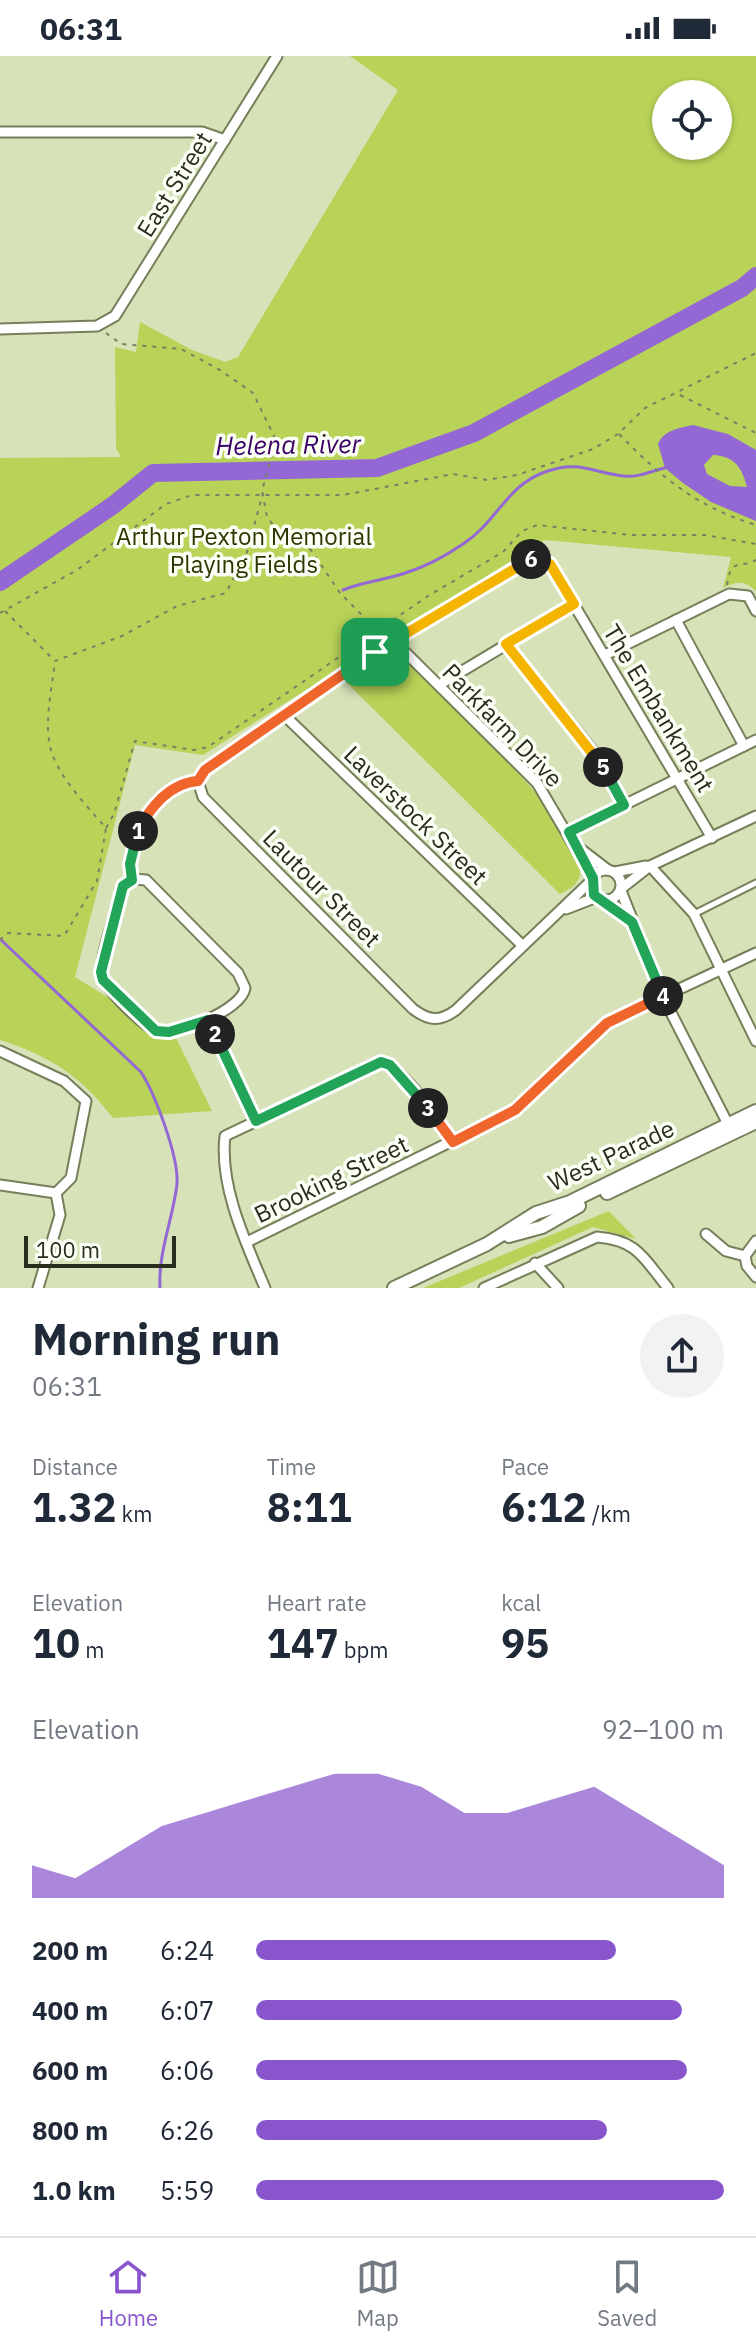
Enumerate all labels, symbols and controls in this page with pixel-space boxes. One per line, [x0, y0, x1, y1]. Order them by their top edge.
text: 06:31 [40, 9, 122, 48]
map controls [652, 80, 732, 160]
button: locate [652, 80, 732, 160]
street label: East Street [129, 125, 219, 243]
water label: Helena River [215, 426, 363, 462]
park label: Arthur Pexton Memorial Playing Fields [116, 520, 372, 580]
pin: 6 [511, 539, 551, 579]
text: 6 [524, 544, 538, 573]
pin [341, 618, 409, 686]
street label: The Embankment [596, 618, 722, 798]
icon: arrive [353, 630, 397, 674]
street label: Parkfarm Drive [436, 656, 570, 794]
street label: Laverstock Street [337, 738, 495, 892]
pin: 5 [583, 747, 623, 787]
text: 5 [596, 752, 610, 781]
pin: 1 [118, 811, 158, 851]
text: 1 [131, 816, 145, 845]
street label: Lautour Street [256, 822, 388, 954]
pin: 4 [643, 976, 683, 1016]
text: 4 [656, 981, 670, 1010]
pin: 2 [195, 1014, 235, 1054]
text: 2 [208, 1019, 222, 1048]
pin: 3 [408, 1088, 448, 1128]
text: 3 [421, 1093, 435, 1122]
street label: West Parade [543, 1112, 679, 1198]
street label: Brooking Street [249, 1128, 413, 1230]
scale bar [24, 1232, 176, 1268]
text: 100 m [36, 1235, 100, 1264]
text: Morning run [32, 1310, 281, 1367]
button: share [640, 1314, 724, 1398]
text: 06:31 [32, 1369, 102, 1403]
text: Distance [32, 1452, 118, 1481]
text: Time [267, 1452, 316, 1481]
text: Pace [501, 1452, 549, 1481]
text: 1.32 [32, 1481, 116, 1533]
text: 8:11 [267, 1481, 352, 1533]
text: 6:12 [501, 1481, 587, 1533]
text: km [116, 1499, 152, 1528]
text: /km [587, 1499, 631, 1528]
text: Elevation [32, 1588, 123, 1617]
text: Heart rate [267, 1588, 367, 1617]
text: kcal [501, 1588, 541, 1617]
text: 10 [32, 1617, 80, 1669]
text: 147 [267, 1617, 339, 1669]
text: 95 [501, 1617, 549, 1669]
text: m [80, 1635, 104, 1664]
text: bpm [339, 1635, 389, 1664]
text: Elevation [32, 1712, 140, 1746]
text: 92–100 m [602, 1712, 724, 1746]
text: 200 m [32, 1933, 108, 1967]
text: 6:24 [160, 1933, 214, 1967]
text: 400 m [32, 1993, 108, 2027]
text: 6:07 [160, 1993, 214, 2027]
text: 600 m [32, 2053, 108, 2087]
text: 6:06 [160, 2053, 214, 2087]
text: 800 m [32, 2113, 108, 2147]
text: 6:26 [160, 2113, 214, 2147]
text: 1.0 km [32, 2173, 116, 2207]
text: 5:59 [160, 2173, 214, 2207]
tab: Home [99, 2255, 158, 2332]
tab: Map [356, 2255, 400, 2332]
tab: Saved [597, 2255, 657, 2332]

